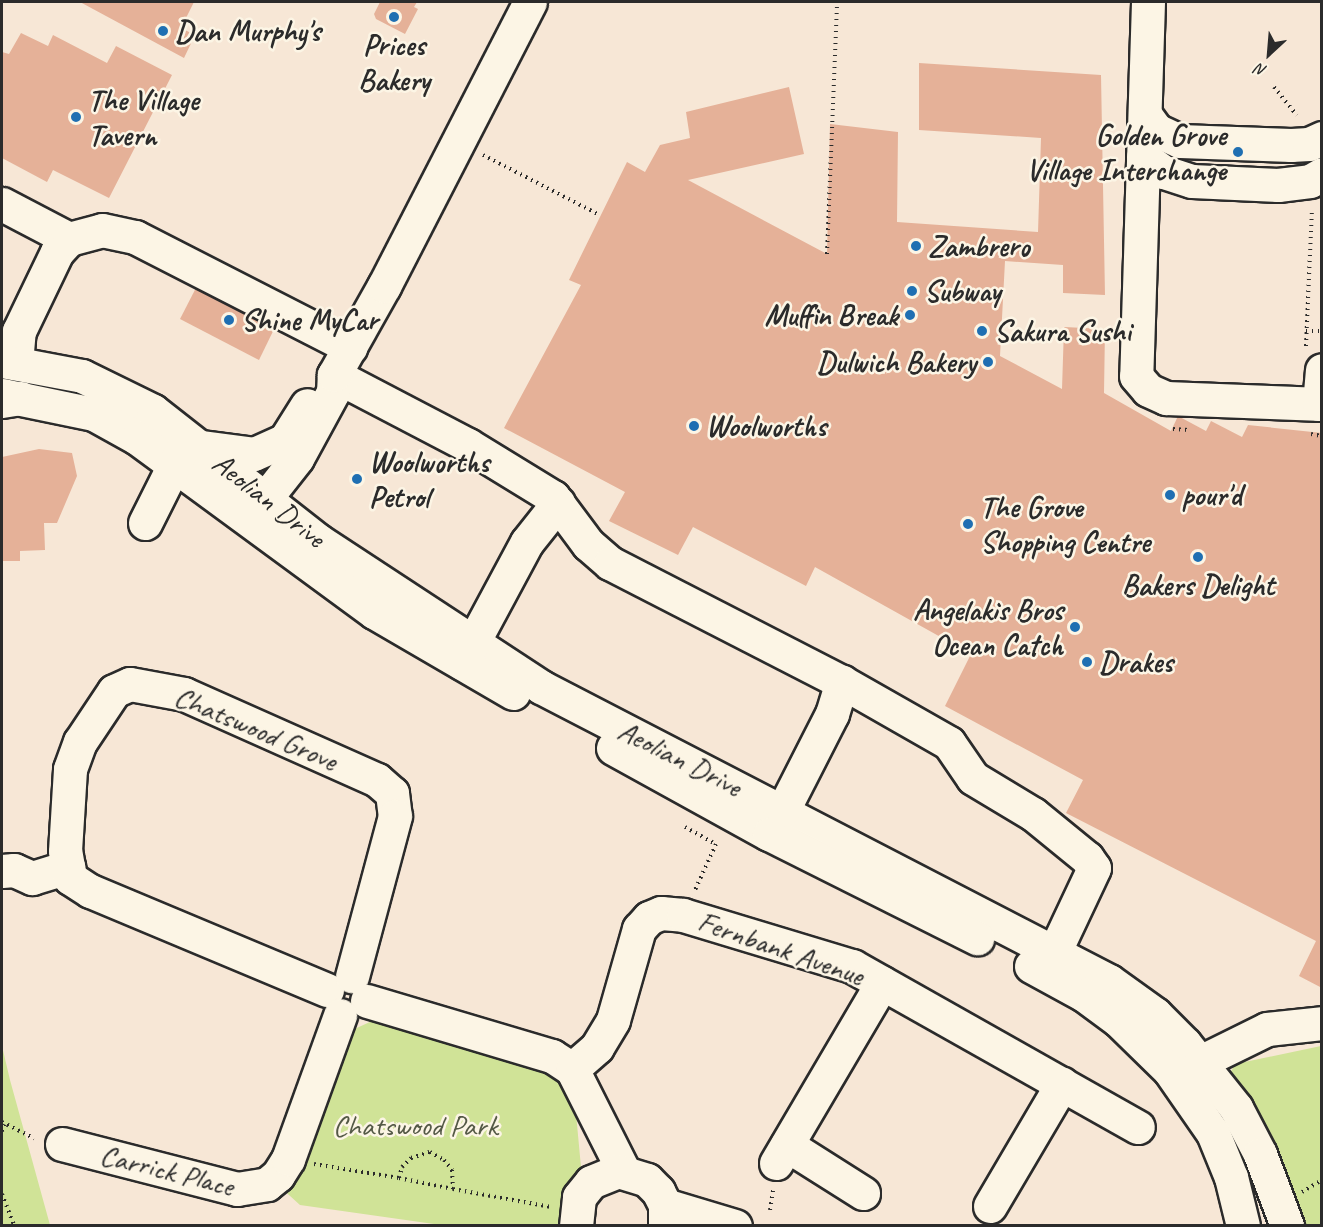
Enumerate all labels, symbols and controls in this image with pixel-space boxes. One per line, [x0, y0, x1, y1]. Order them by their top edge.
marker: Prices Bakery [387, 10, 401, 24]
place label: Dan Murphy's [175, 13, 320, 49]
marker: Dan Murphy's [156, 24, 170, 38]
north arrow [1239, 24, 1299, 84]
place label: Prices Bakery [358, 27, 430, 98]
text: N [1252, 59, 1270, 81]
place label: The Village Tavern [88, 82, 198, 152]
marker: The Village Tavern [69, 110, 83, 124]
place label: Golden Grove Village Interchange [1026, 117, 1226, 188]
marker: Golden Grove Village Interchange [1231, 145, 1245, 159]
place label: Zambrero [928, 228, 1029, 264]
marker: Zambrero [909, 239, 923, 253]
place label: Subway [924, 273, 1000, 309]
marker: Subway [905, 284, 919, 298]
place label: Muffin Break [765, 297, 898, 333]
place label: Shine MyCar [241, 302, 378, 338]
marker: Muffin Break [903, 308, 917, 322]
marker: Shine MyCar [222, 313, 236, 327]
place label: Sakura Sushi [994, 313, 1130, 349]
marker: Sakura Sushi [975, 324, 989, 338]
place label: Dulwich Bakery [816, 344, 976, 380]
marker: Dulwich Bakery [981, 355, 995, 369]
place label: Woolworths [706, 408, 826, 444]
marker: Woolworths [687, 419, 701, 433]
place label: Woolworths Petrol [369, 444, 489, 514]
street label: Aeolian Drive [205, 445, 333, 555]
marker: Woolworths Petrol [350, 472, 364, 486]
place label: pour'd [1182, 477, 1242, 513]
marker: pour'd [1163, 488, 1177, 502]
place label: The Grove Shopping Centre [980, 489, 1150, 560]
marker: The Grove Shopping Centre [961, 517, 975, 531]
marker: Bakers Delight [1191, 550, 1205, 564]
place label: Bakers Delight [1121, 567, 1275, 603]
place label: Angelakis Bros Ocean Catch [913, 592, 1063, 662]
marker: Angelakis Bros Ocean Catch [1068, 620, 1082, 634]
place label: Drakes [1099, 644, 1173, 680]
marker: Drakes [1080, 655, 1094, 669]
street label: Chatswood Grove [169, 678, 343, 778]
street label: Aeolian Drive [612, 712, 748, 804]
street label: Fernbank Avenue [693, 903, 869, 993]
park label: Chatswood Park [333, 1107, 497, 1143]
street label: Carrick Place [96, 1136, 238, 1204]

